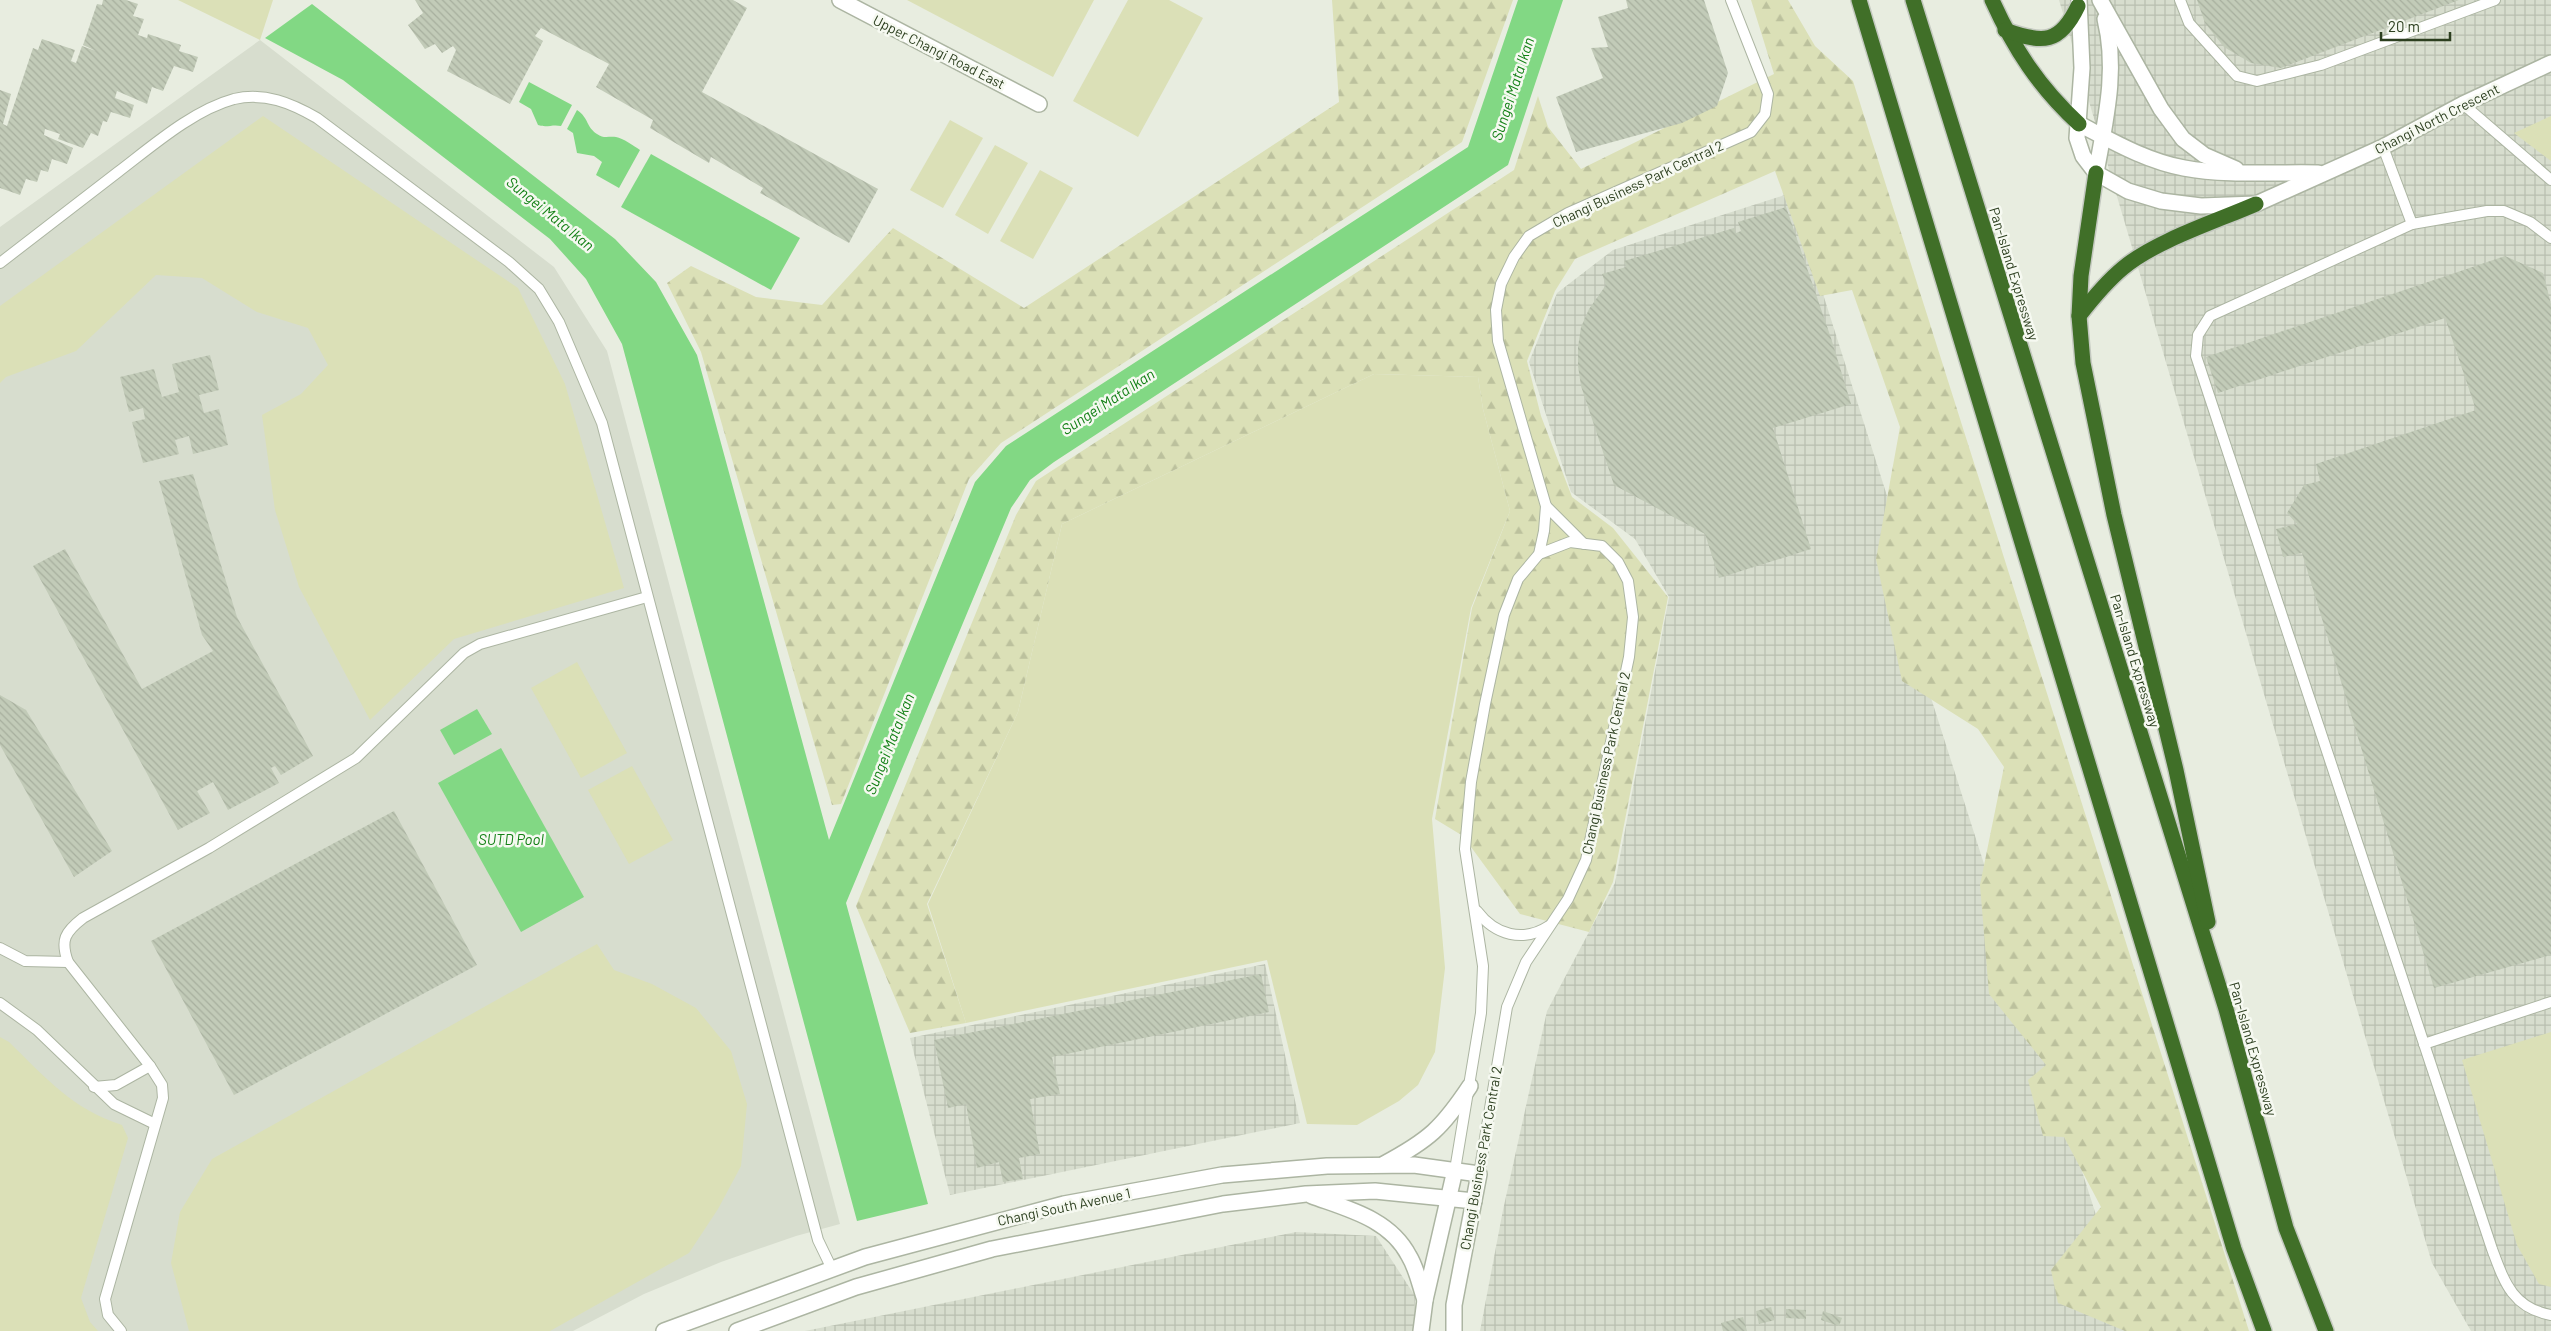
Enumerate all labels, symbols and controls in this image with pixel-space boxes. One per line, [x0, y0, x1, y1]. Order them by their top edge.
scale bar [2381, 10, 2450, 42]
street label: Upper Changi Road East [871, 11, 1008, 92]
text: 20 m [2388, 17, 2420, 35]
water label: Sungei Mata Ikan [1487, 35, 1537, 143]
street label: Changi North Crescent [2372, 80, 2502, 157]
street label: Changi Business Park Central 2 [1550, 136, 1726, 231]
water label: Sungei Mata Ikan [503, 172, 598, 254]
street label: Pan-Island Expressway [1986, 205, 2043, 343]
water label: Sungei Mata Ikan [1058, 364, 1157, 438]
street label: Pan-Island Expressway [2107, 592, 2164, 730]
street label: Changi Business Park Central 2 [1578, 670, 1633, 856]
water label: Sungei Mata Ikan [861, 690, 918, 797]
water label: SUTD Pool [478, 830, 544, 848]
street label: Pan-Island Expressway [2226, 980, 2281, 1118]
street label: Changi Business Park Central 2 [1456, 1065, 1505, 1251]
street label: Changi South Avenue 1 [996, 1184, 1132, 1229]

